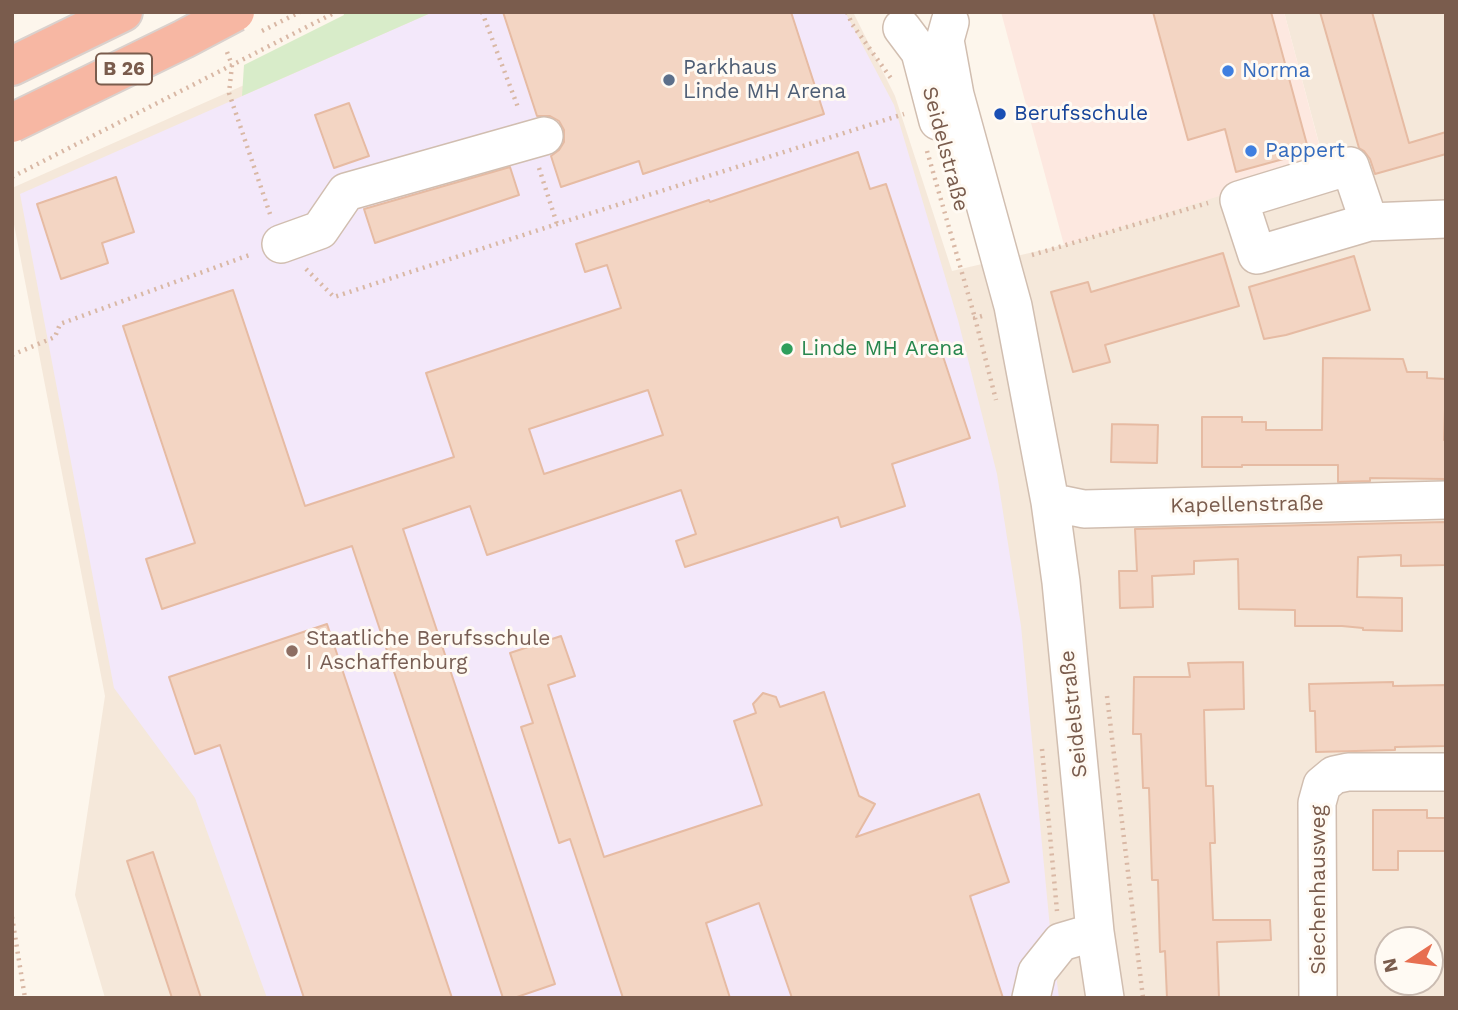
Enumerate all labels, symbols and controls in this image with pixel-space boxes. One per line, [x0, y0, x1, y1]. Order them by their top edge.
road number: B 26 [96, 54, 152, 85]
place label: Parkhaus Linde MH Arena [683, 55, 846, 105]
place label: Norma [1242, 58, 1310, 84]
marker: Norma [1220, 63, 1236, 79]
marker: Parkhaus Linde MH Arena [661, 72, 677, 88]
street label: Seidelstraße [916, 84, 974, 214]
place label: Berufsschule [1014, 101, 1148, 127]
marker: Berufsschule [992, 106, 1008, 122]
place label: Pappert [1265, 138, 1345, 164]
marker: Pappert [1243, 143, 1259, 159]
place label: Linde MH Arena [801, 336, 964, 362]
marker: Linde MH Arena [779, 341, 795, 357]
street label: Kapellenstraße [1170, 491, 1324, 519]
place label: Staatliche Berufsschule I Aschaffenburg [306, 626, 550, 676]
marker: Staatliche Berufsschule I Aschaffenburg [284, 643, 300, 659]
street label: Seidelstraße [1055, 649, 1093, 779]
street label: Siechenhausweg [1306, 805, 1332, 975]
north arrow [1374, 926, 1444, 996]
text: N [1377, 956, 1403, 975]

